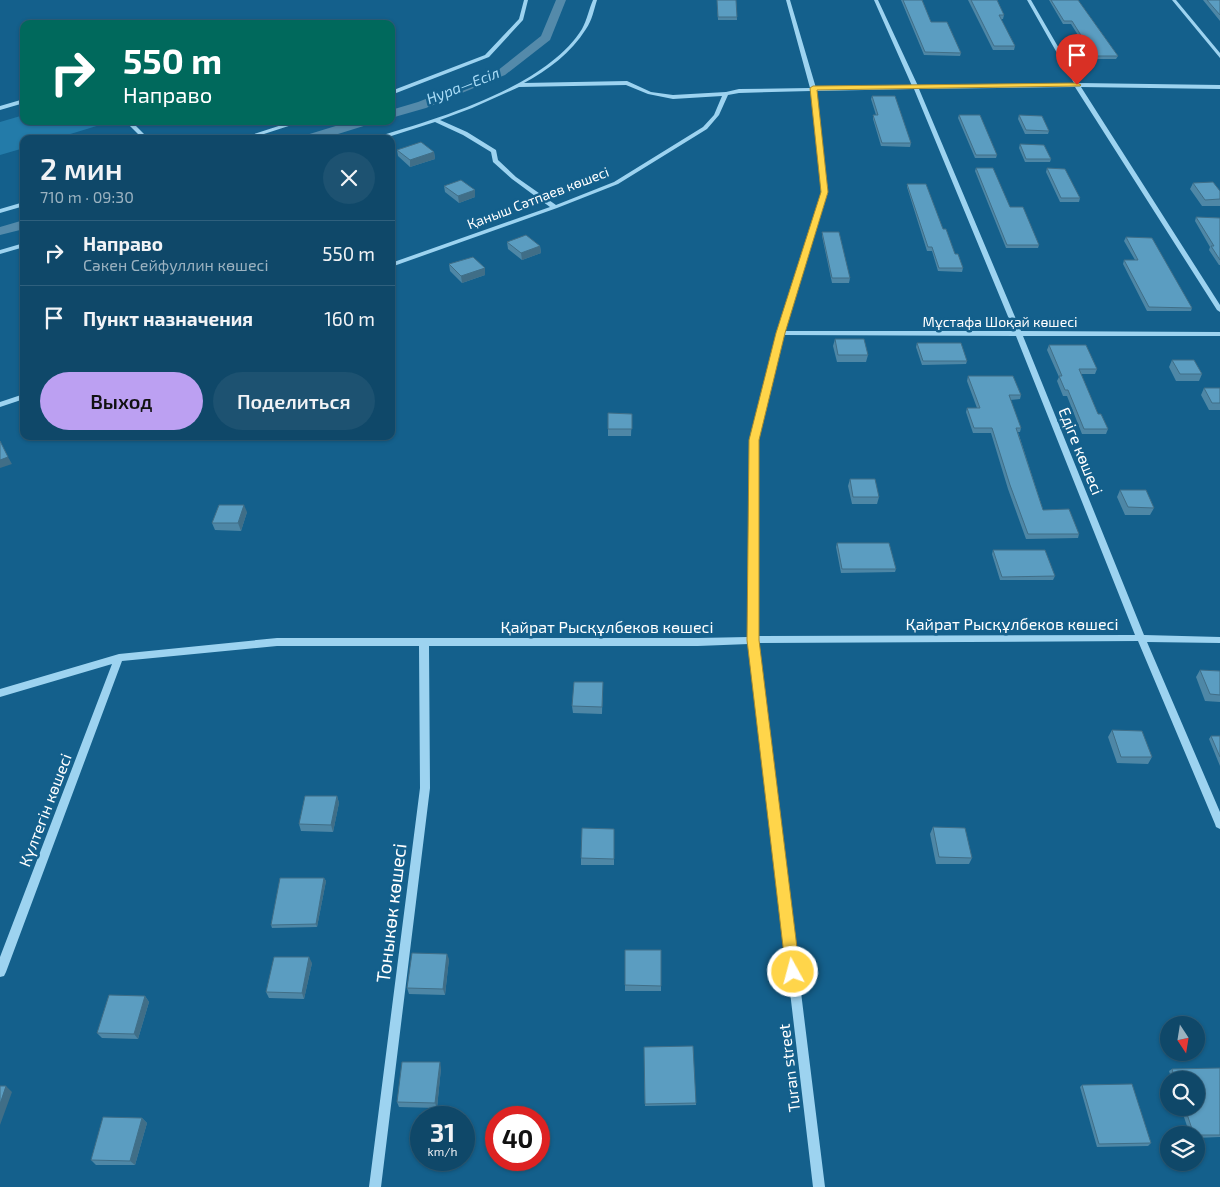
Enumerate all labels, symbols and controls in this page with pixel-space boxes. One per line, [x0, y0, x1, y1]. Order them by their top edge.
pin [1056, 34, 1098, 85]
text: 550 m [123, 39, 222, 81]
icon: right [40, 40, 105, 105]
icon: arrive [1063, 41, 1091, 69]
water label: Нура—Есіл [424, 63, 502, 107]
text: Направо [123, 81, 212, 107]
text: 2 мин [40, 150, 123, 186]
button: close [323, 152, 375, 204]
street label: Қаныш Сәтпаев көшесі [465, 163, 611, 232]
text: 710 m · 09:30 [40, 187, 134, 206]
text: Направо [83, 232, 163, 255]
icon: right [40, 239, 68, 267]
text: 550 m [322, 242, 375, 265]
text: Сәкен Сейфуллин көшесі [83, 255, 268, 274]
icon: arrive [40, 304, 68, 332]
text: Пункт назначения [83, 307, 253, 330]
text: 160 m [324, 307, 375, 330]
street label: Мұстафа Шоқай көшесі [922, 313, 1078, 330]
button: Выход [40, 372, 203, 430]
button: Поделиться [213, 372, 375, 430]
street label: Едіге көшесі [1055, 404, 1108, 497]
street label: Қайрат Рысқұлбеков көшесі [906, 614, 1118, 633]
street label: Қайрат Рысқұлбеков көшесі [501, 617, 713, 636]
street label: Күлтегін көшесі [14, 751, 75, 869]
street label: Тоныкөк көшесі [371, 842, 410, 984]
position arrow [766, 945, 818, 997]
north arrow [1160, 1016, 1205, 1061]
map controls [1160, 1016, 1205, 1171]
street label: Turan street [774, 1023, 803, 1113]
button: search [1160, 1071, 1205, 1116]
speed limit sign: 40 [485, 1106, 550, 1171]
text: 31 [430, 1117, 455, 1147]
button: layers [1160, 1126, 1205, 1171]
text: km/h [428, 1144, 457, 1158]

